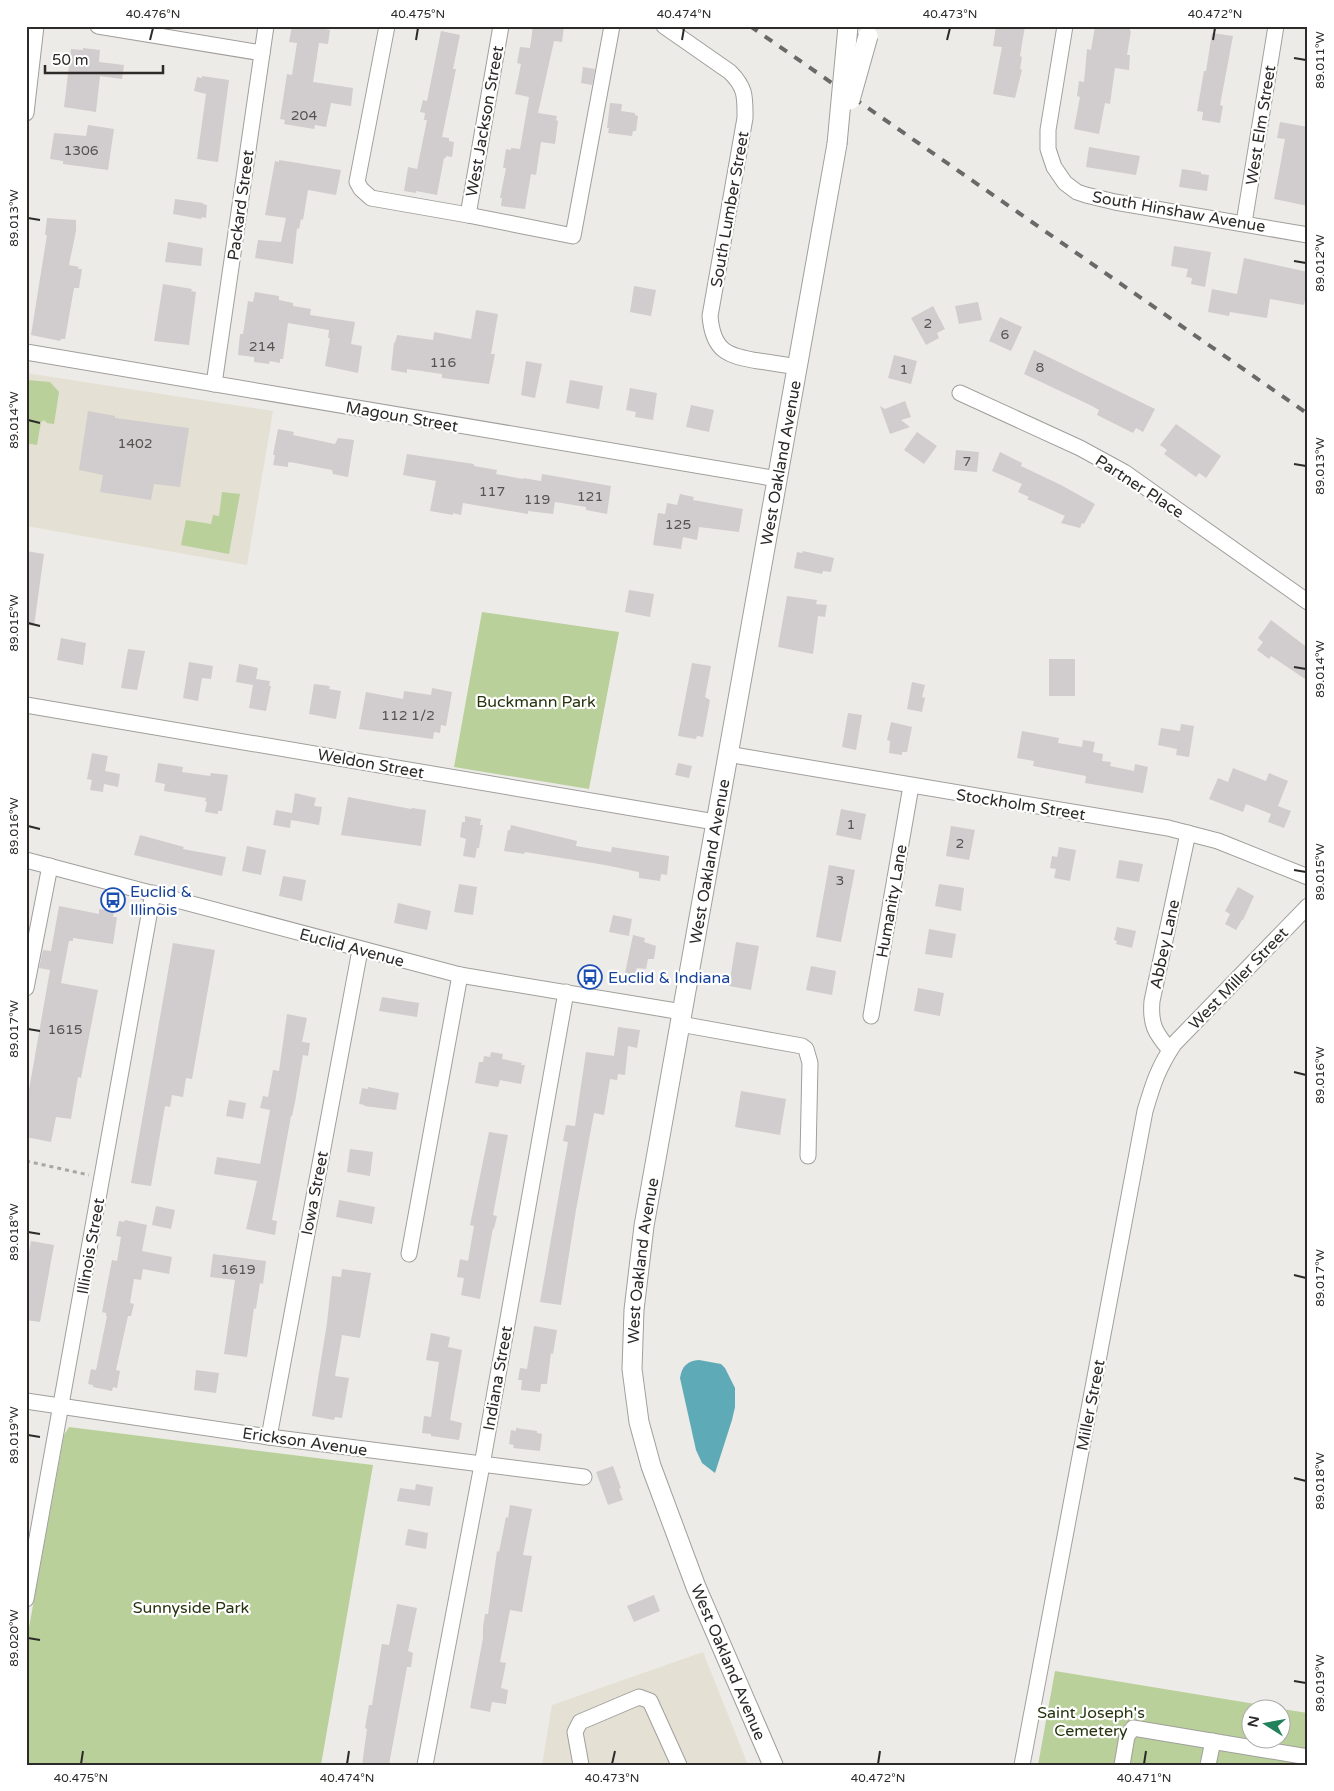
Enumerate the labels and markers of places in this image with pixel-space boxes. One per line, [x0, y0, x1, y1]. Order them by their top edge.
place label: Euclid & Illinois [130, 882, 192, 920]
bus stop icon: Euclid & Illinois [100, 887, 126, 913]
bus stop icon: Euclid & Indiana [577, 964, 603, 990]
place label: Euclid & Indiana [608, 968, 730, 988]

